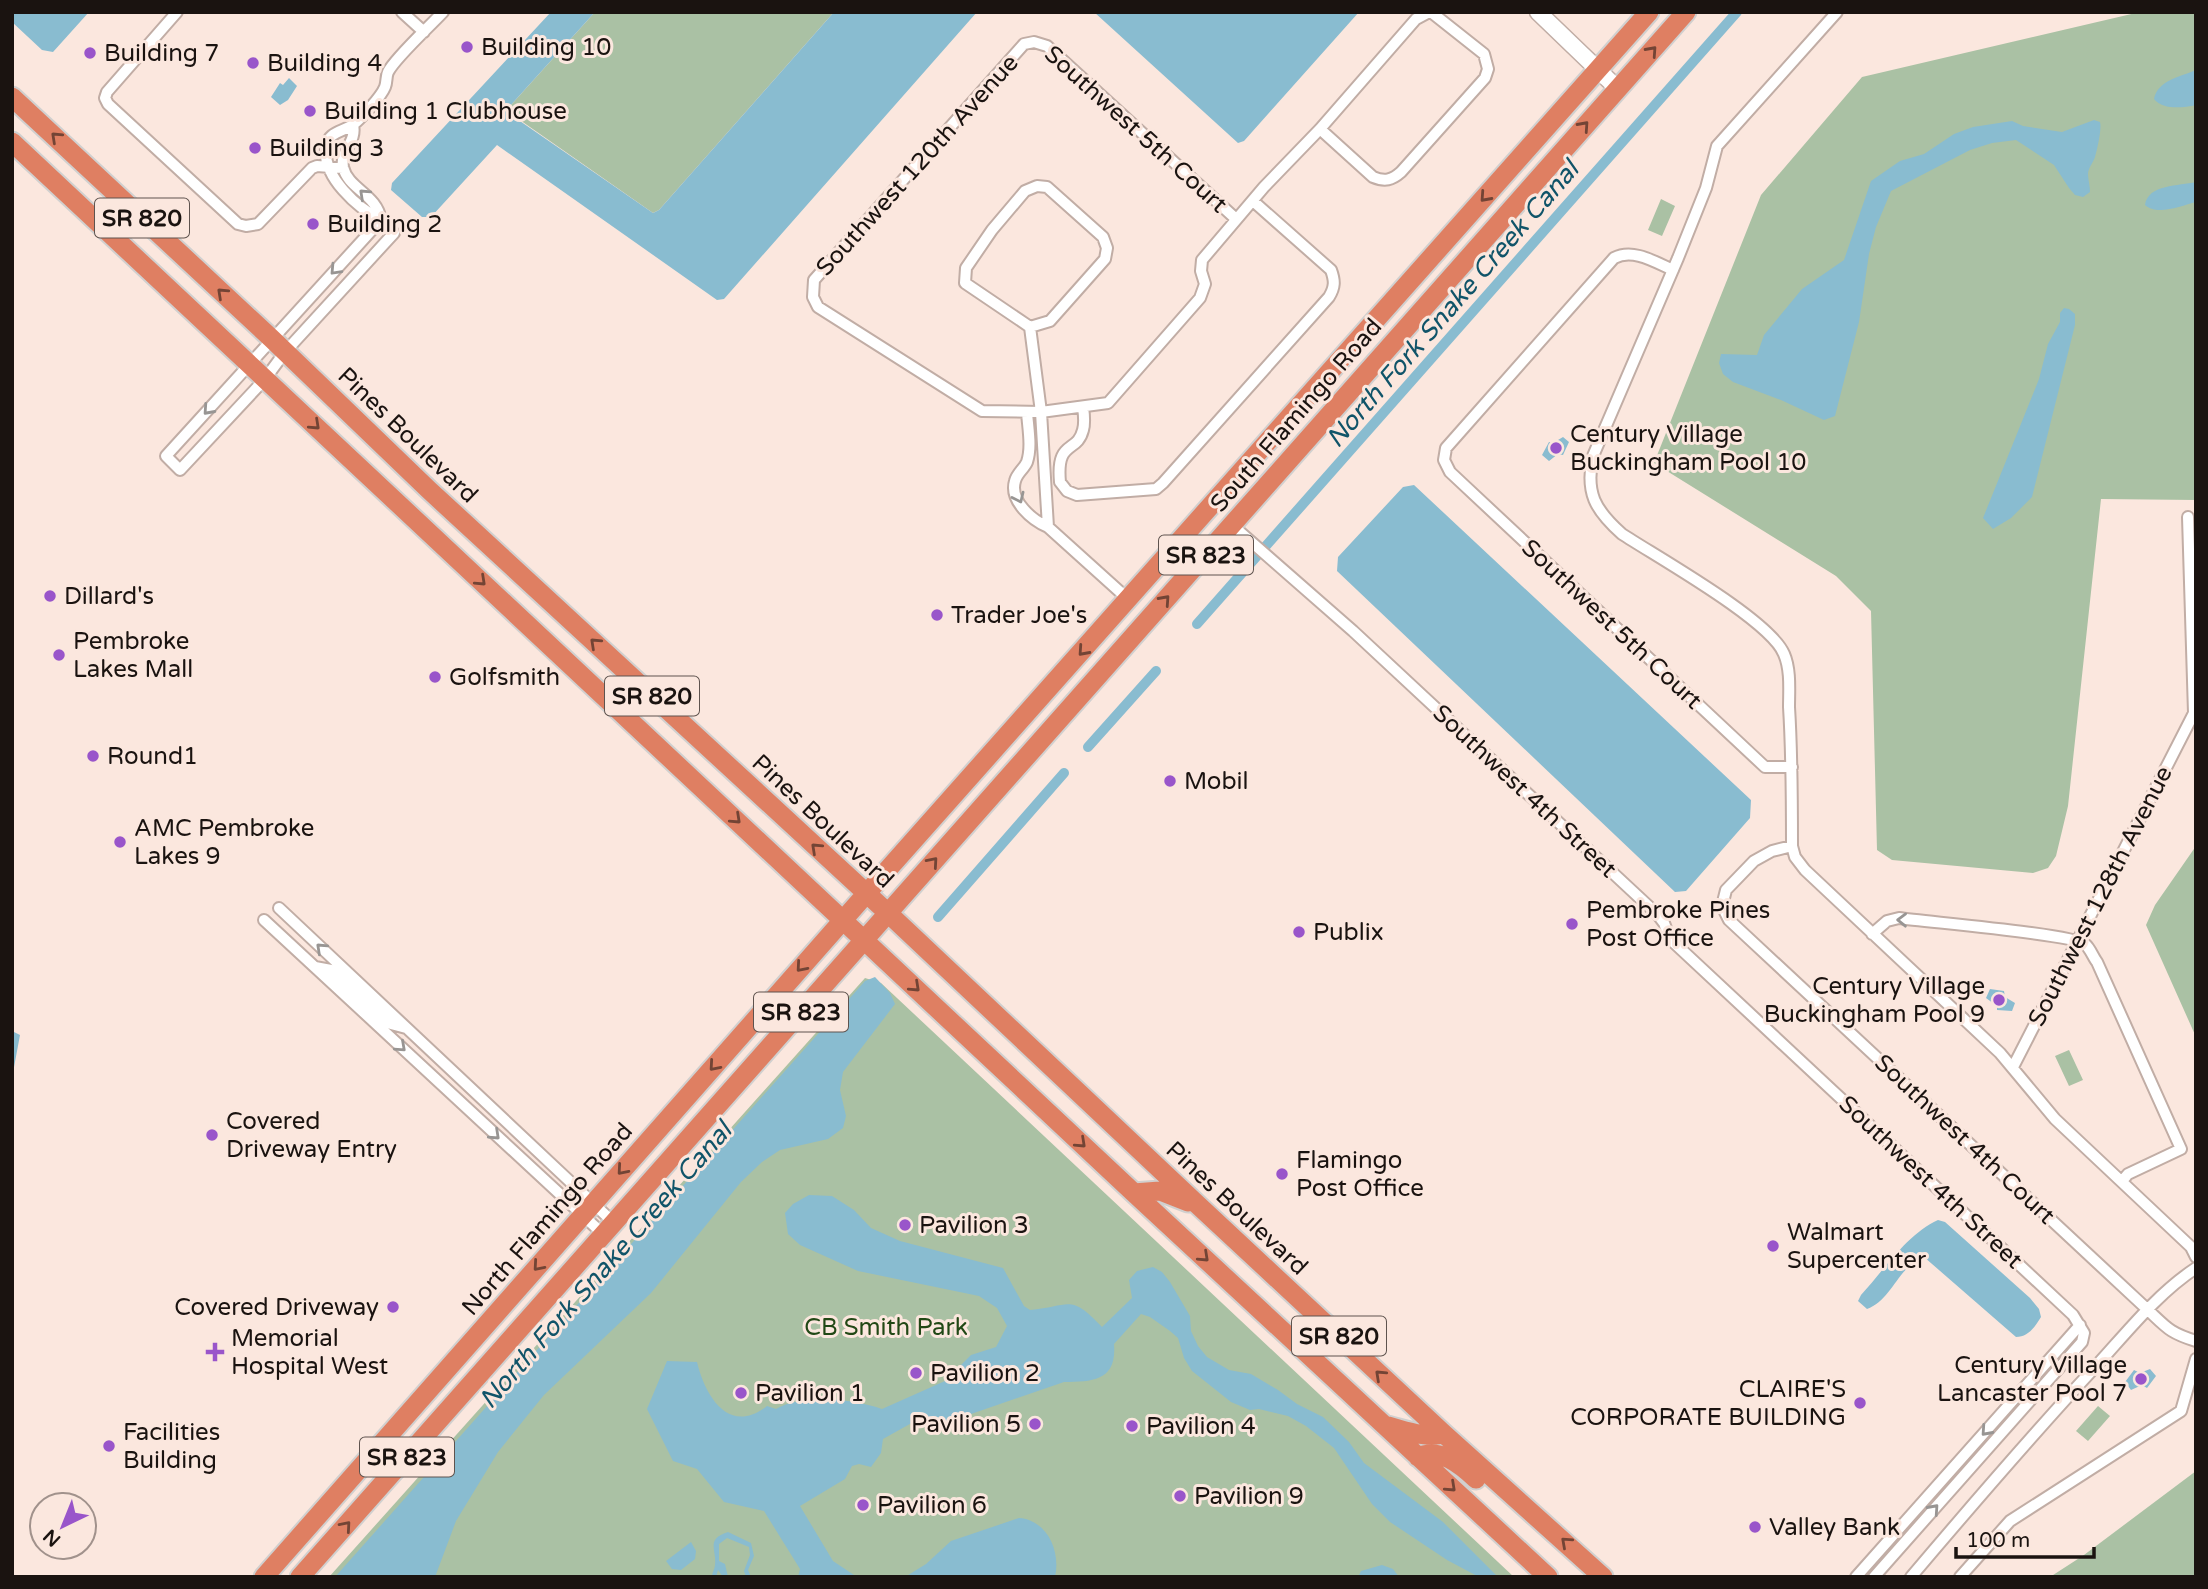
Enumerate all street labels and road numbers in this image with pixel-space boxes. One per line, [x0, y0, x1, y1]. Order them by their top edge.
street label: Southwest 5th Court [1038, 40, 1233, 219]
street label: Southwest 120th Avenue [810, 49, 1024, 282]
road number: SR 820 [95, 198, 189, 238]
street label: South Flamingo Road [1204, 313, 1388, 518]
street label: Pines Boulevard [332, 361, 484, 509]
street label: Southwest 5th Court [1516, 533, 1708, 715]
road number: SR 823 [1159, 536, 1253, 575]
road number: SR 820 [605, 676, 699, 716]
street label: Southwest 4th Street [1427, 699, 1622, 884]
street label: Pines Boulevard [746, 748, 899, 894]
street label: Southwest 128th Avenue [2022, 761, 2179, 1031]
road number: SR 823 [754, 993, 848, 1032]
street label: Southwest 4th Court [1869, 1048, 2061, 1230]
street label: Southwest 4th Street [1833, 1090, 2028, 1275]
street label: North Flamingo Road [456, 1117, 639, 1321]
street label: Pines Boulevard [1160, 1135, 1313, 1281]
road number: SR 820 [1292, 1316, 1386, 1356]
road number: SR 823 [360, 1438, 454, 1476]

